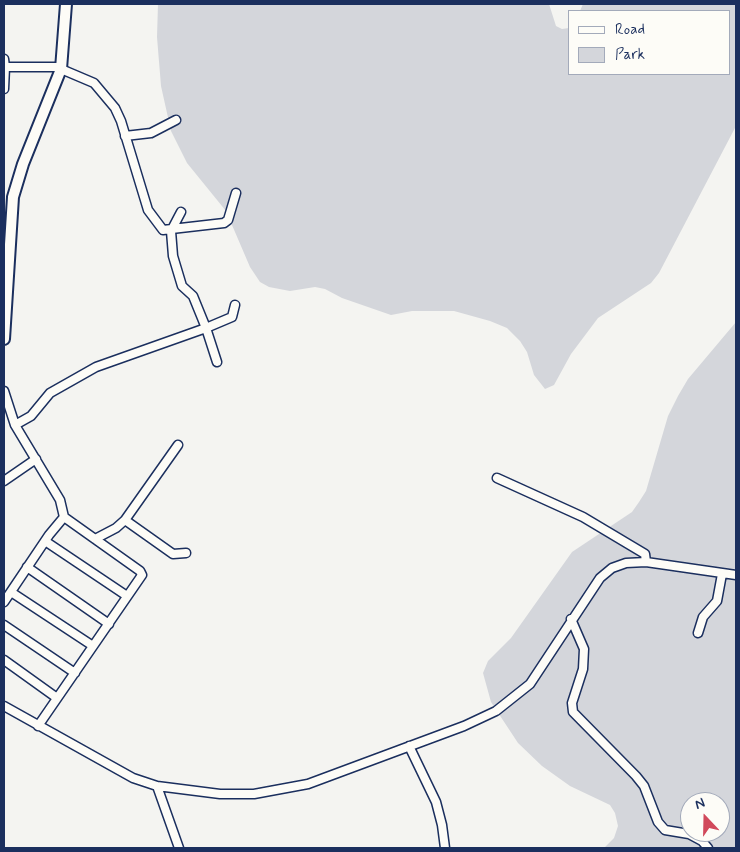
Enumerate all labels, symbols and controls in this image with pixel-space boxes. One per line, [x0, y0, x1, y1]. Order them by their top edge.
legend [568, 10, 730, 75]
text: Road [615, 20, 645, 40]
text: Park [615, 45, 645, 65]
north arrow [680, 792, 730, 842]
text: N [692, 794, 708, 814]

